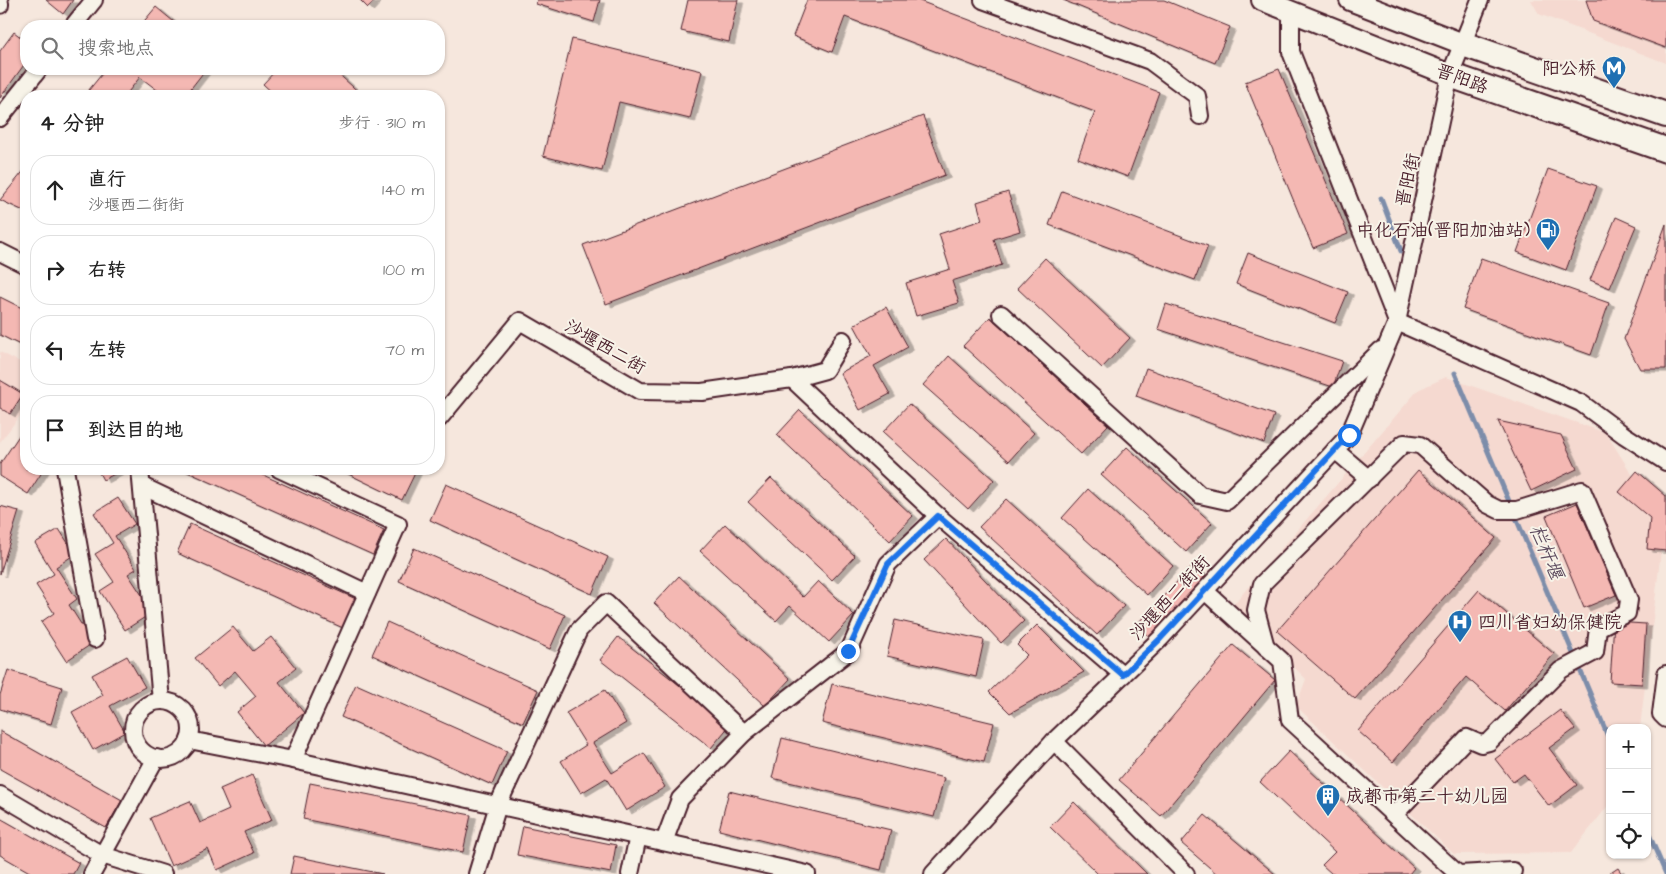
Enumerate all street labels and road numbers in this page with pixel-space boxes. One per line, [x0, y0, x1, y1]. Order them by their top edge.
street label: 晋阳路 [1432, 58, 1492, 100]
street label: 晋阳街 [1390, 151, 1426, 209]
street label: 沙堰西二街 [560, 314, 650, 380]
street label: 沙堰西二街街 [1124, 550, 1216, 646]

